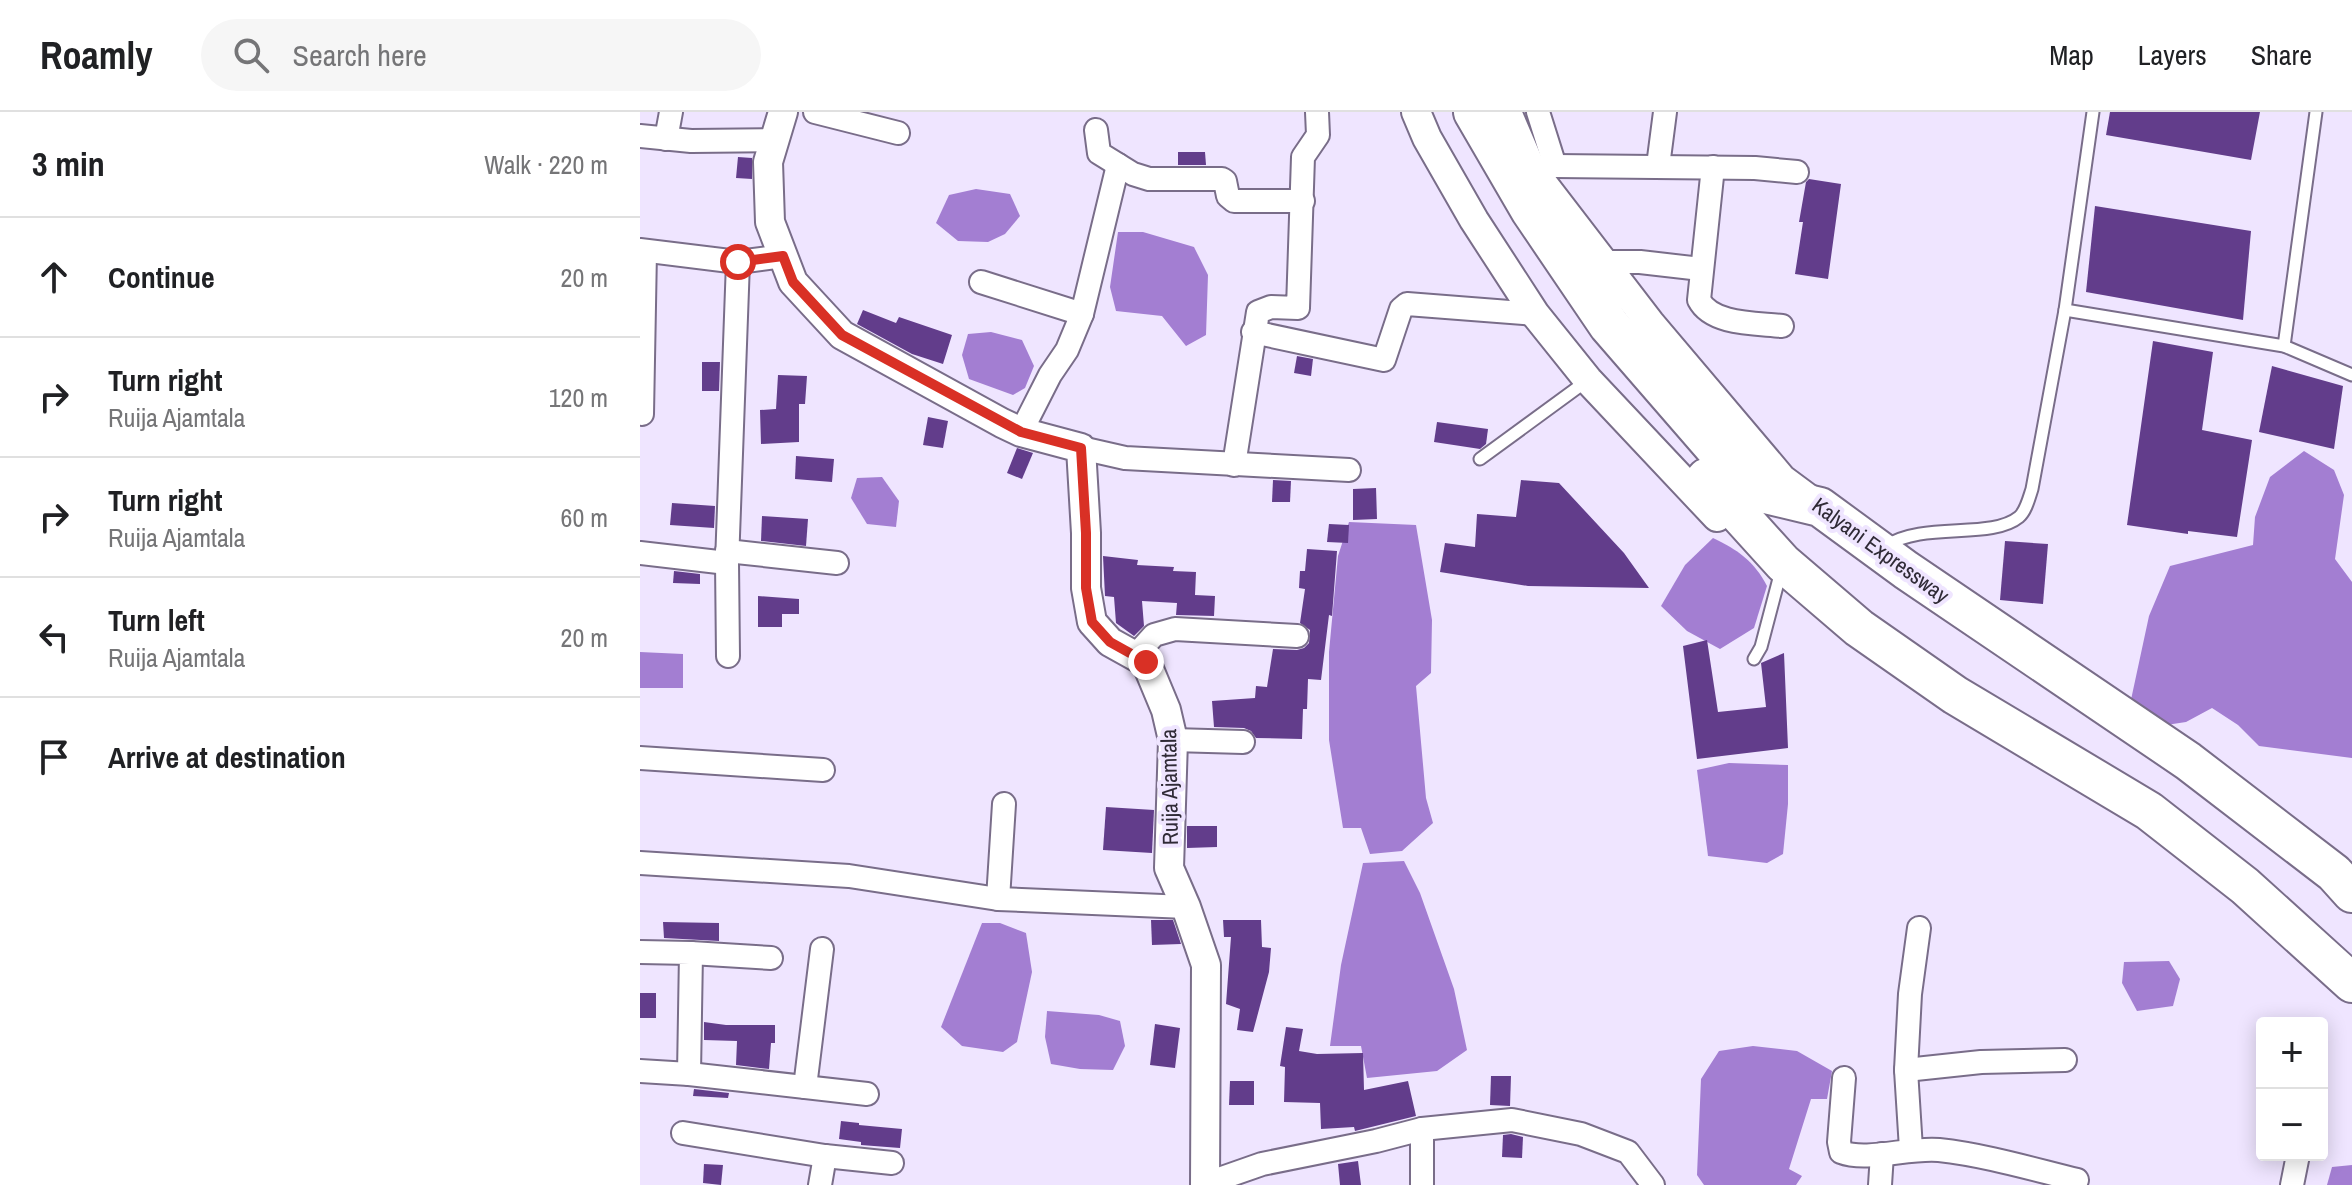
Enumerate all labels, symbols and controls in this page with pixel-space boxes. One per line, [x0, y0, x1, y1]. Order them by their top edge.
search box [201, 19, 761, 91]
text: Roamly [40, 30, 153, 81]
icon: search [229, 33, 273, 77]
text: Search here [293, 35, 427, 75]
text: Map [2049, 36, 2094, 74]
text: Layers [2138, 36, 2207, 74]
text: Share [2251, 36, 2312, 74]
text: 3 min [32, 141, 105, 187]
text: Walk · 220 m [484, 147, 608, 182]
route start [720, 244, 756, 280]
icon: ahead [32, 255, 76, 299]
text: Continue [108, 257, 215, 297]
text: 20 m [561, 260, 608, 295]
text: Turn right [108, 360, 222, 400]
icon: right [32, 375, 76, 419]
text: 120 m [549, 380, 608, 415]
text: Ruija Ajamtala [108, 400, 245, 435]
text: Turn right [108, 480, 222, 520]
street label: Kalyani Expressway [1806, 490, 1956, 610]
icon: right [32, 495, 76, 539]
text: 60 m [561, 500, 608, 535]
text: Ruija Ajamtala [108, 520, 245, 555]
text: Turn left [108, 600, 205, 640]
icon: left [32, 615, 76, 659]
text: 20 m [561, 620, 608, 655]
text: Ruija Ajamtala [108, 640, 245, 675]
route end [1128, 644, 1164, 680]
street label: Ruija Ajamtala [1153, 729, 1185, 845]
icon: arrive [32, 735, 76, 779]
text: Arrive at destination [108, 737, 346, 777]
map controls [2256, 1017, 2328, 1161]
button: + [2256, 1017, 2328, 1089]
button: − [2256, 1089, 2328, 1161]

